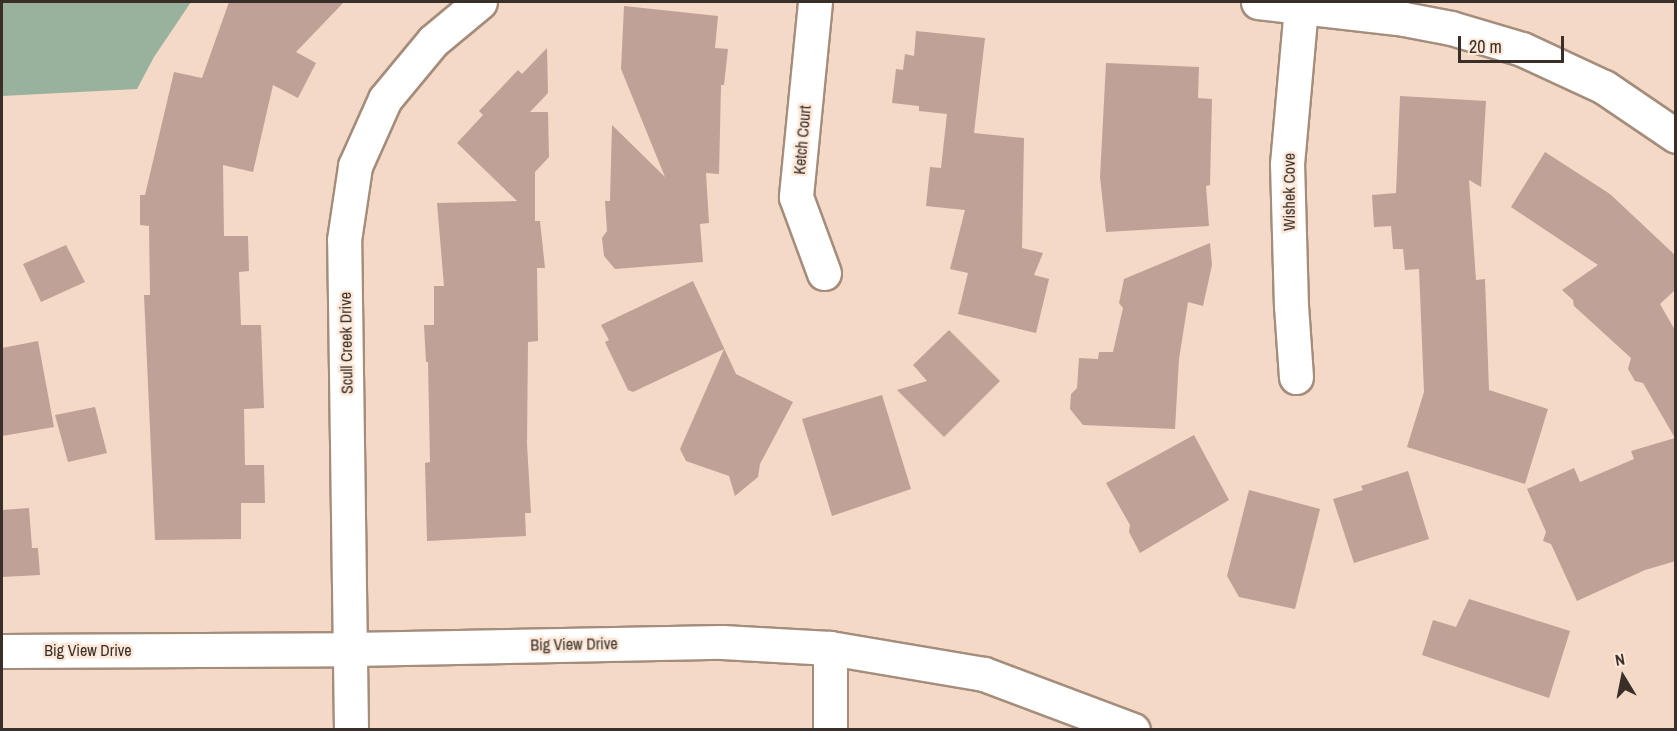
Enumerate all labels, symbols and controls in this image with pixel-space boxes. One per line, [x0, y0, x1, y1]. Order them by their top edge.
scale bar [1461, 24, 1568, 62]
text: 20 m [1469, 34, 1502, 59]
street label: Ketch Court [789, 105, 815, 175]
street label: Wishek Cove [1279, 153, 1299, 231]
street label: Scull Creek Drive [336, 292, 356, 394]
street label: Big View Drive [530, 634, 618, 654]
street label: Big View Drive [44, 640, 132, 660]
north arrow [1593, 647, 1653, 707]
text: N [1613, 648, 1626, 671]

